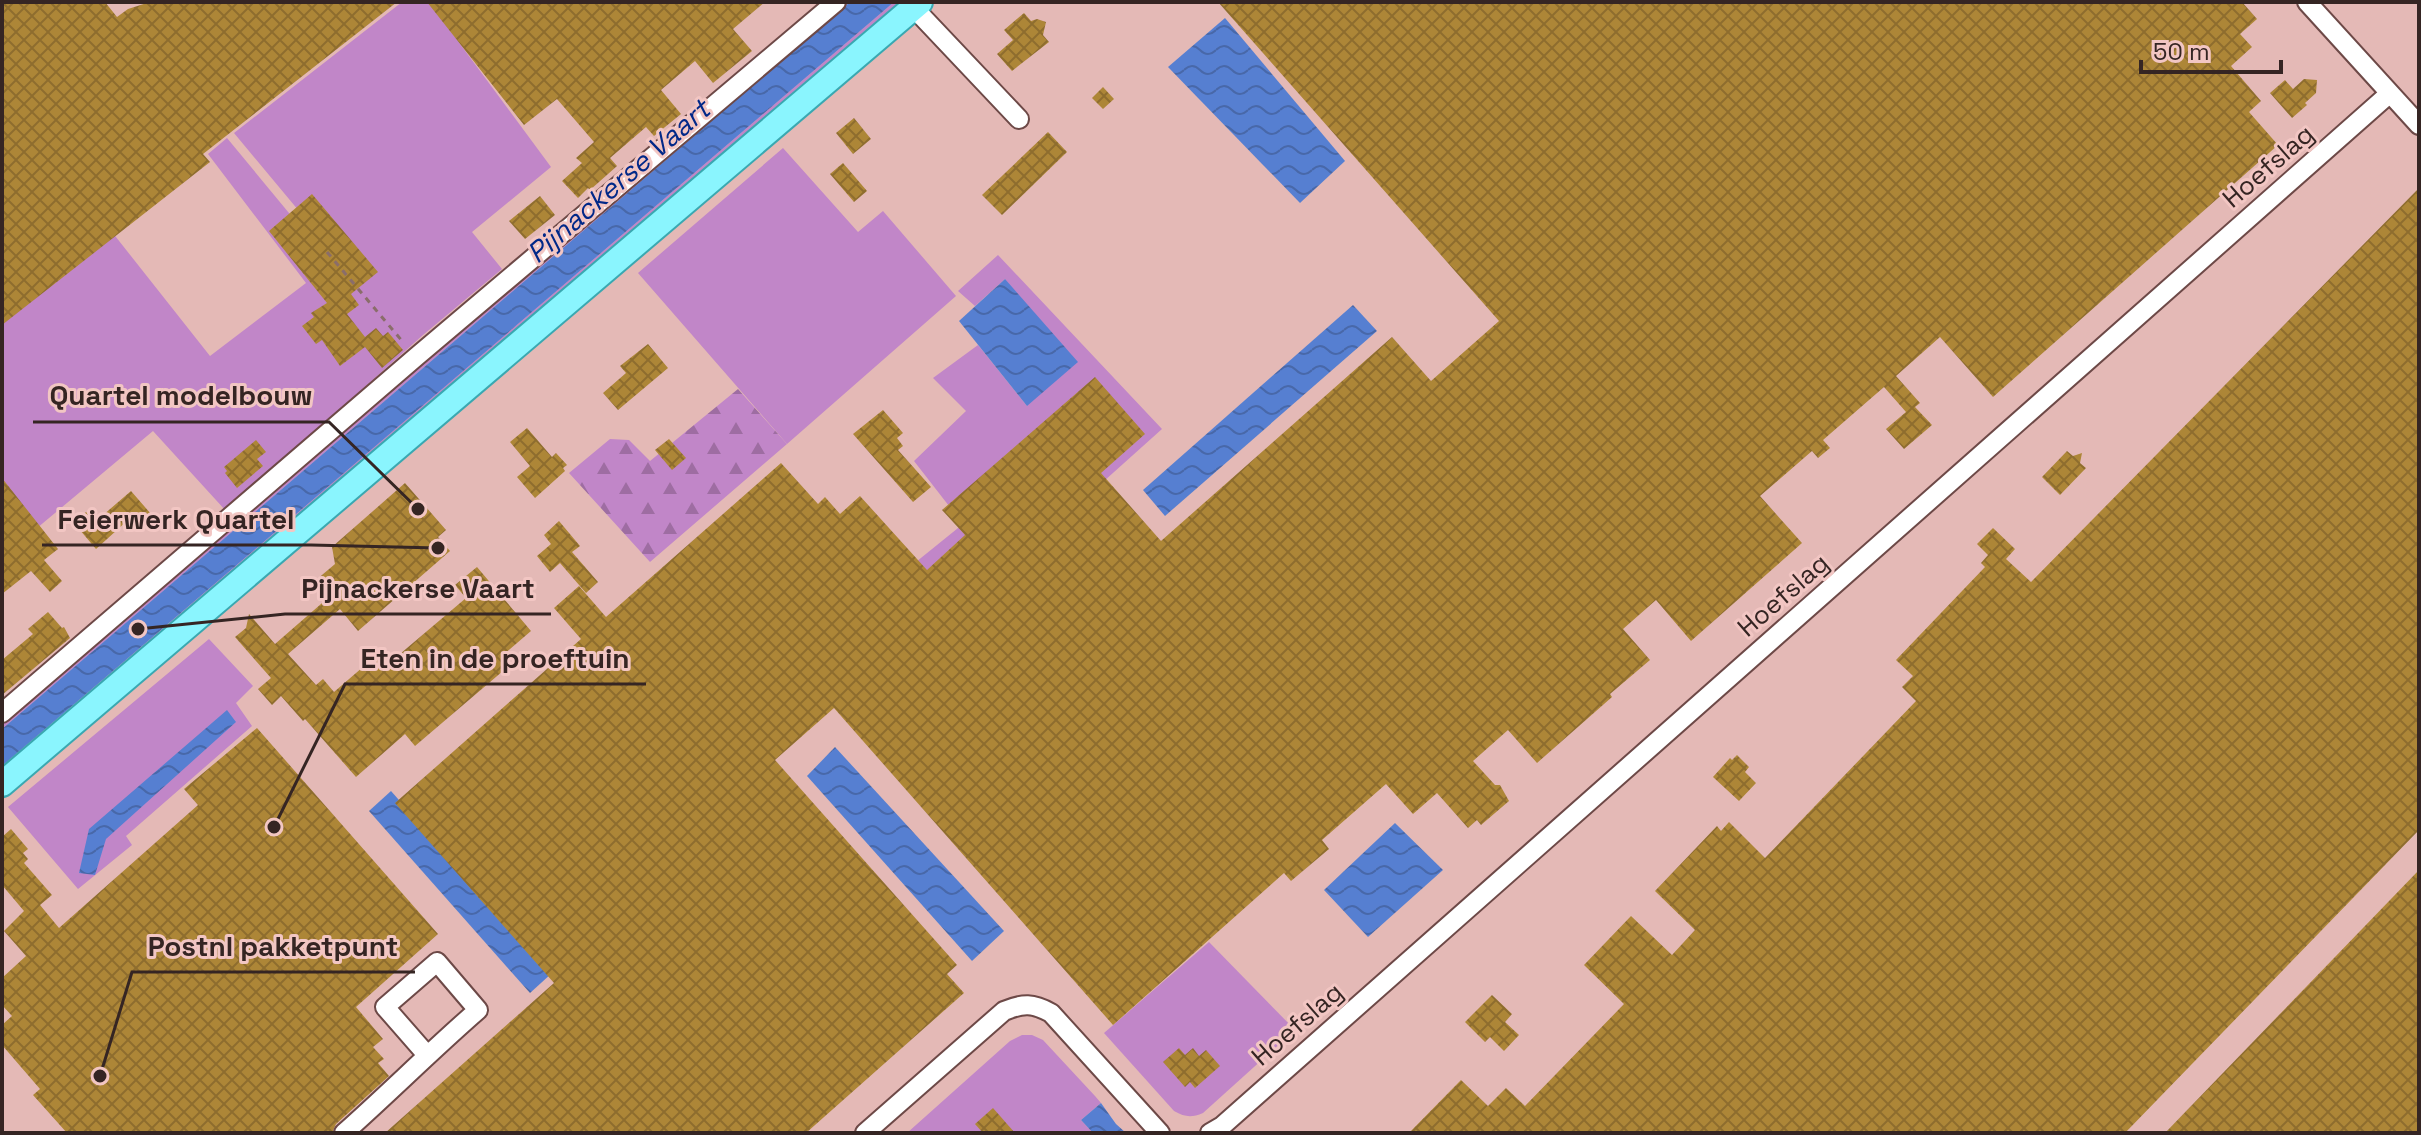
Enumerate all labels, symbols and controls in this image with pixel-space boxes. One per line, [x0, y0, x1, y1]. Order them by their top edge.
scale bar [2141, 24, 2281, 74]
text: 50 m [2153, 36, 2210, 67]
water label: Pijnackerse Vaart [519, 89, 720, 271]
street label: Hoefslag [2215, 117, 2321, 215]
callout: Quartel modelbouw [33, 370, 329, 422]
text: Quartel modelbouw [49, 377, 313, 413]
callout: Feierwerk Quartel [42, 493, 311, 545]
text: Feierwerk Quartel [57, 501, 295, 537]
street label: Hoefslag [1730, 546, 1836, 644]
callout: Pijnackerse Vaart [285, 562, 551, 614]
text: Pijnackerse Vaart [301, 570, 535, 606]
callout: Eten in de proeftuin [345, 632, 646, 684]
text: Eten in de proeftuin [360, 640, 630, 676]
callout: Postnl pakketpunt [132, 920, 415, 972]
text: Postnl pakketpunt [148, 928, 398, 964]
street label: Hoefslag [1244, 975, 1350, 1073]

